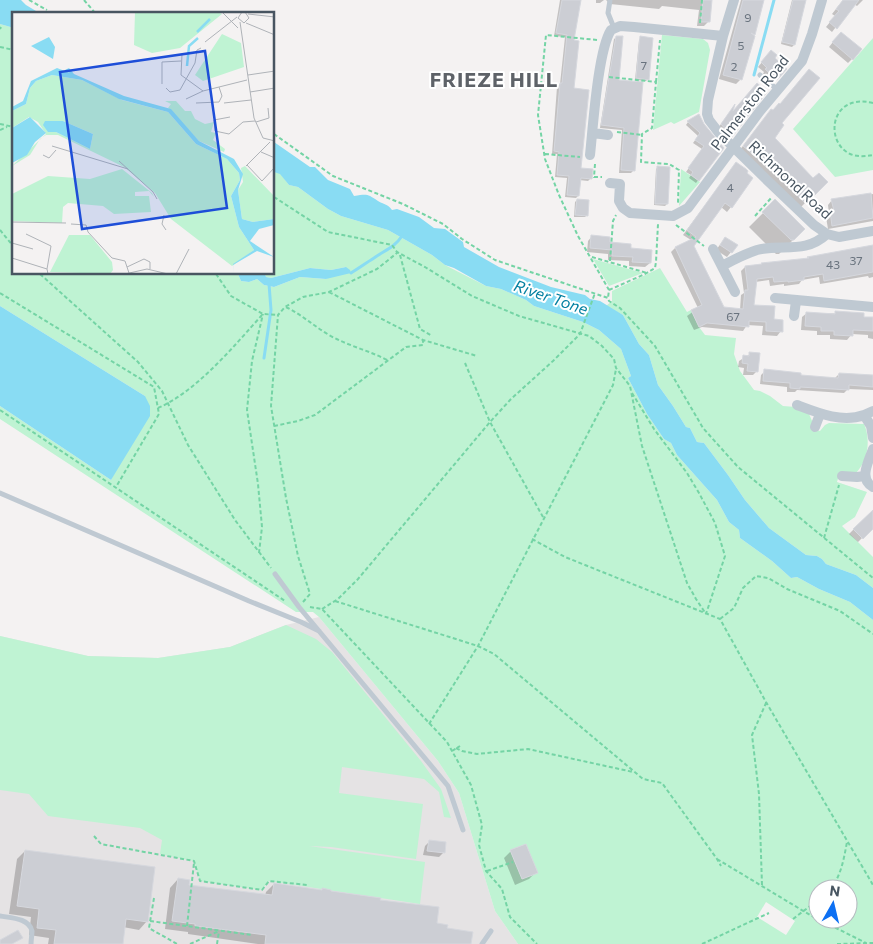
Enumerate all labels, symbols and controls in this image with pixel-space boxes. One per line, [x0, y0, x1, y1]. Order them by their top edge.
house number: 9 [744, 10, 752, 24]
inset map [12, 12, 275, 275]
house number: 5 [738, 38, 745, 52]
street label: Palmerston Road [706, 51, 792, 154]
house number: 7 [641, 58, 647, 72]
house number: 2 [731, 59, 738, 73]
district label: FRIEZE HILL [430, 67, 558, 91]
street label: Richmond Road [745, 136, 836, 222]
house number: 4 [726, 180, 734, 194]
house number: 37 [849, 253, 863, 267]
house number: 43 [826, 257, 840, 271]
water label: River Tone [512, 275, 591, 318]
house number: 67 [726, 309, 740, 323]
north arrow [808, 879, 858, 929]
text: N [828, 881, 841, 900]

